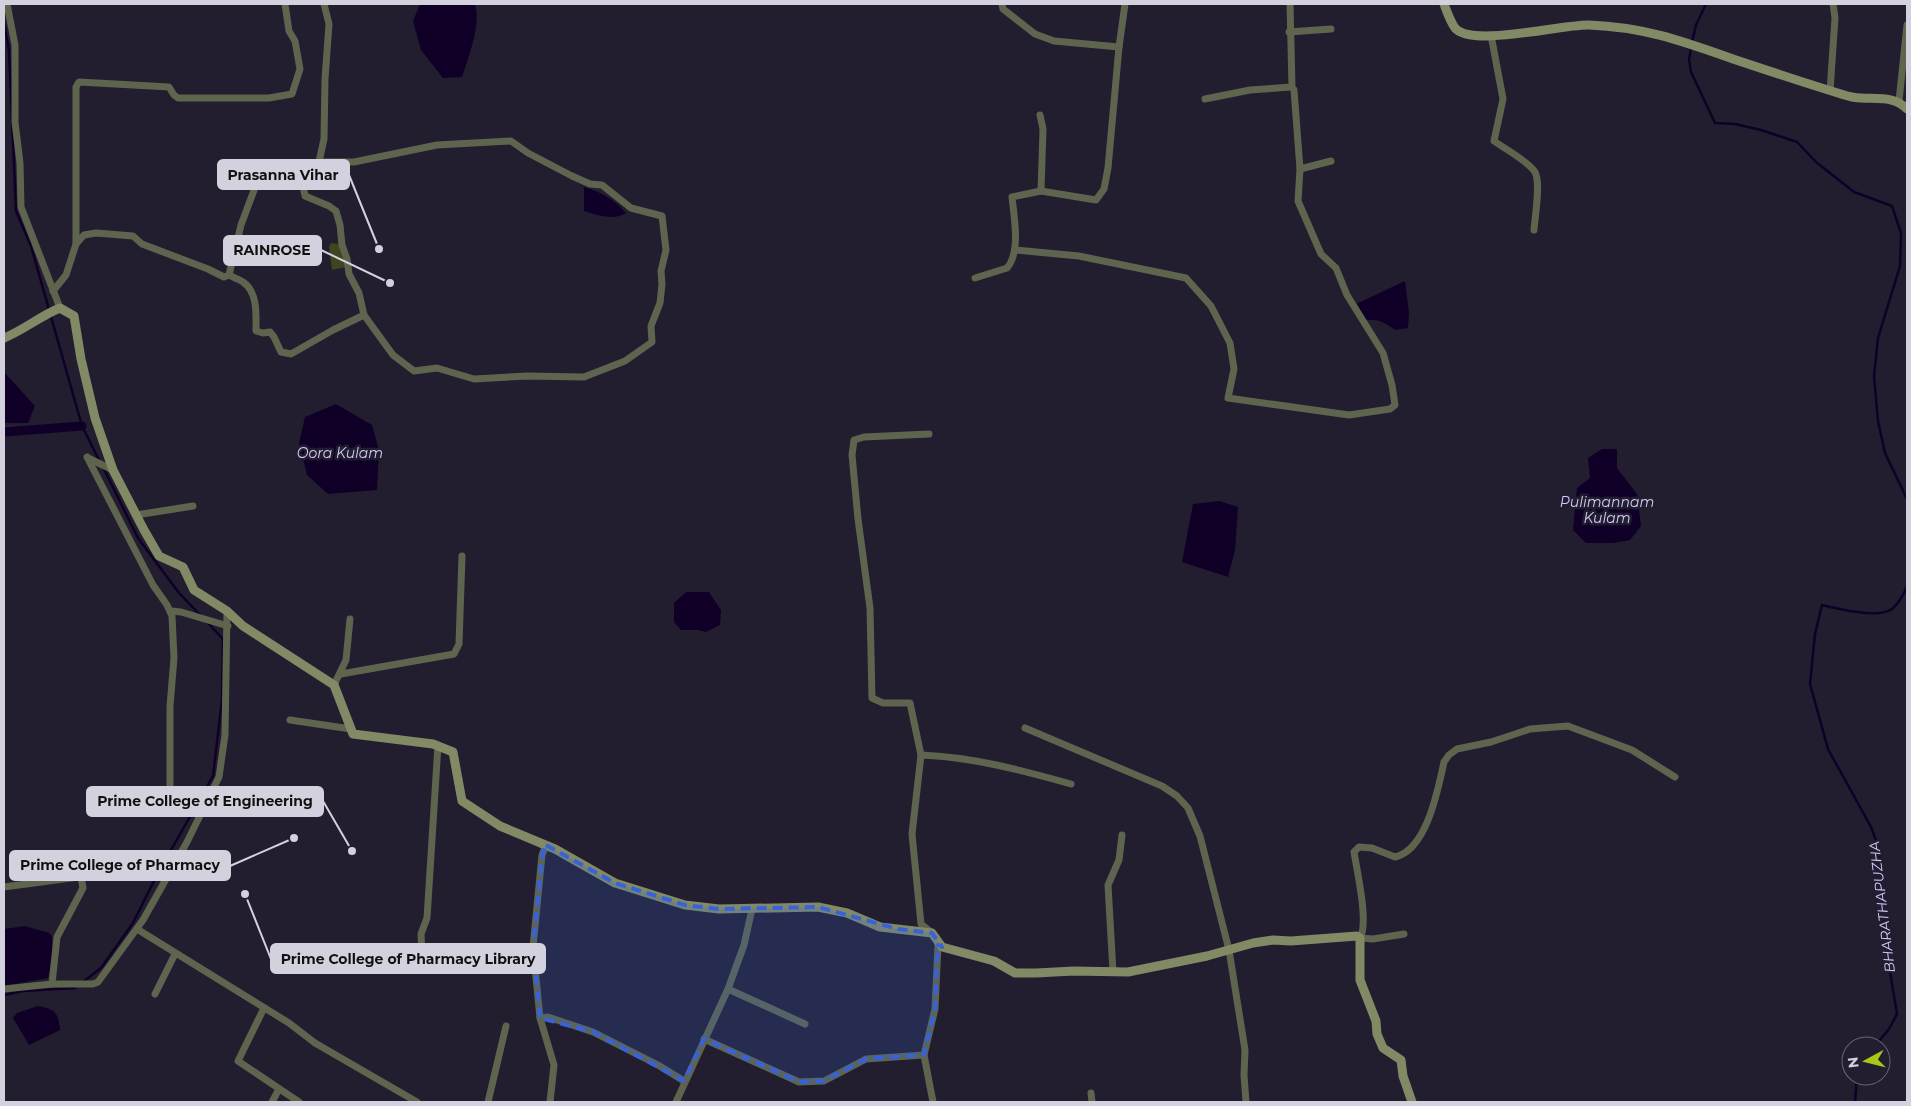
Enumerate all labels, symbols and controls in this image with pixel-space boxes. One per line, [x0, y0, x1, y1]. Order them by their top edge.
callout: Prasanna Vihar [218, 160, 349, 189]
text: Prasanna Vihar [227, 166, 339, 184]
callout: RAINROSE [224, 236, 321, 265]
text: RAINROSE [233, 241, 311, 259]
water label: Oora Kulam [297, 444, 383, 462]
water label: Pulimannam Kulam [1560, 493, 1654, 527]
callout: Prime College of Engineering [87, 787, 323, 816]
text: Prime College of Engineering [97, 792, 313, 810]
water label: BHARATHAPUZHA [1865, 840, 1899, 974]
callout: Prime College of Pharmacy [10, 851, 230, 880]
text: Prime College of Pharmacy [20, 856, 221, 874]
callout: Prime College of Pharmacy Library [271, 944, 545, 973]
text: Prime College of Pharmacy Library [281, 950, 536, 968]
north arrow [1841, 1036, 1891, 1086]
text: N [1843, 1056, 1863, 1069]

